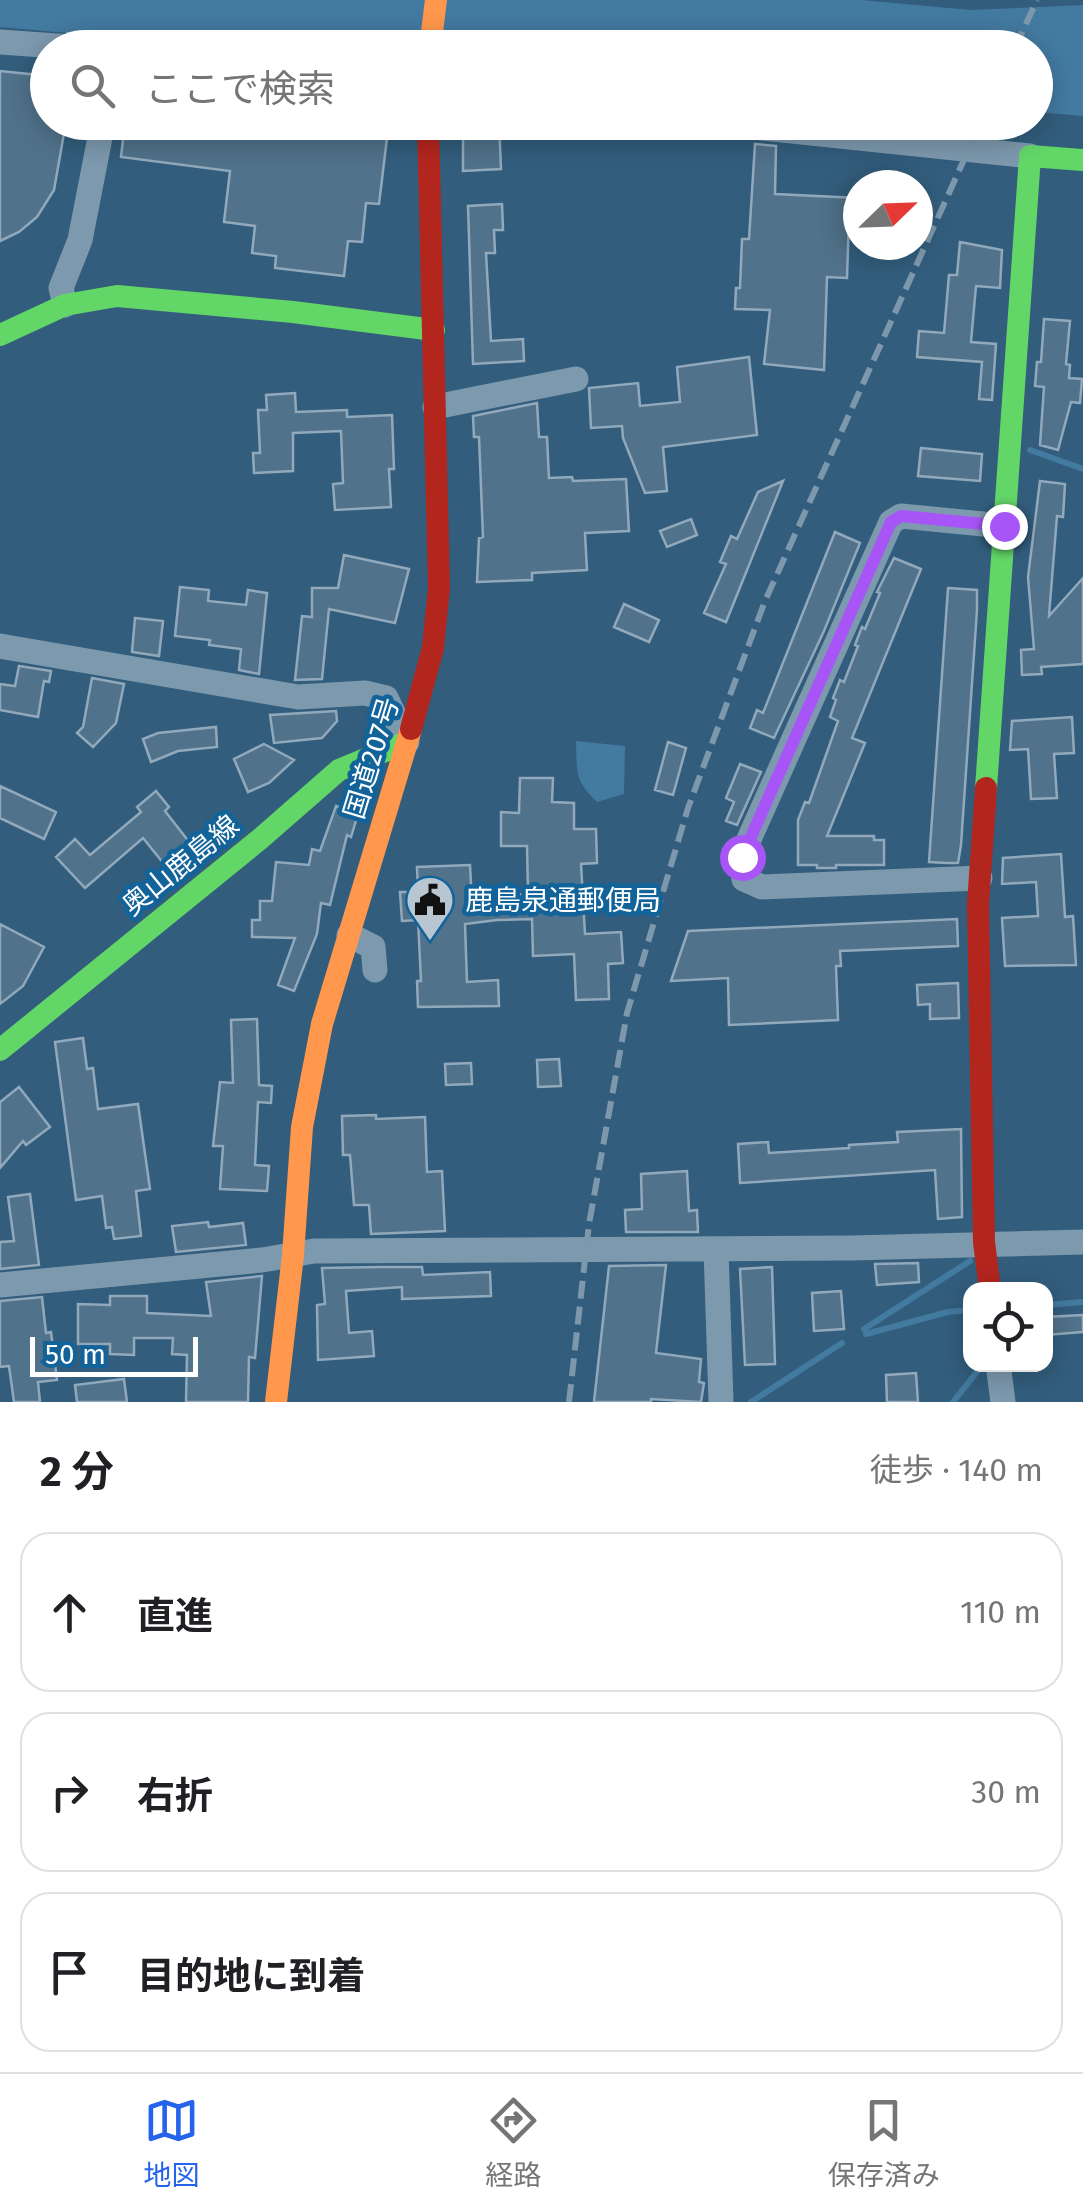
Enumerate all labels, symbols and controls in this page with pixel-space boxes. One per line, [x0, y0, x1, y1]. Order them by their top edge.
search box [30, 30, 1053, 140]
icon: search [65, 58, 120, 113]
text: ここで検索 [145, 66, 335, 112]
north arrow [843, 170, 933, 260]
route end [982, 504, 1028, 550]
street label: 国道207号 [337, 693, 406, 823]
street label: 奥山鹿島線 [116, 809, 245, 922]
route start [720, 835, 766, 881]
public building icon: 鹿島泉通郵便局 [404, 874, 456, 942]
place label: 鹿島泉通郵便局 [465, 884, 661, 917]
map controls [963, 1282, 1053, 1372]
button: locate [963, 1282, 1053, 1372]
scale bar [30, 1332, 198, 1376]
text: 50 m [45, 1338, 106, 1371]
text: 2 分 [40, 1447, 114, 1497]
text: 徒歩 · 140 m [870, 1451, 1043, 1489]
icon: ahead [42, 1585, 97, 1640]
text: 直進 [137, 1593, 213, 1639]
text: 110 m [960, 1593, 1041, 1631]
icon: right [42, 1765, 97, 1820]
text: 右折 [137, 1773, 213, 1819]
text: 30 m [971, 1773, 1041, 1811]
icon: arrive [42, 1945, 97, 2000]
text: 目的地に到着 [137, 1953, 365, 1999]
tab: 地図 [143, 2093, 199, 2193]
tab: 経路 [485, 2093, 542, 2193]
tab: 保存済み [828, 2093, 940, 2193]

